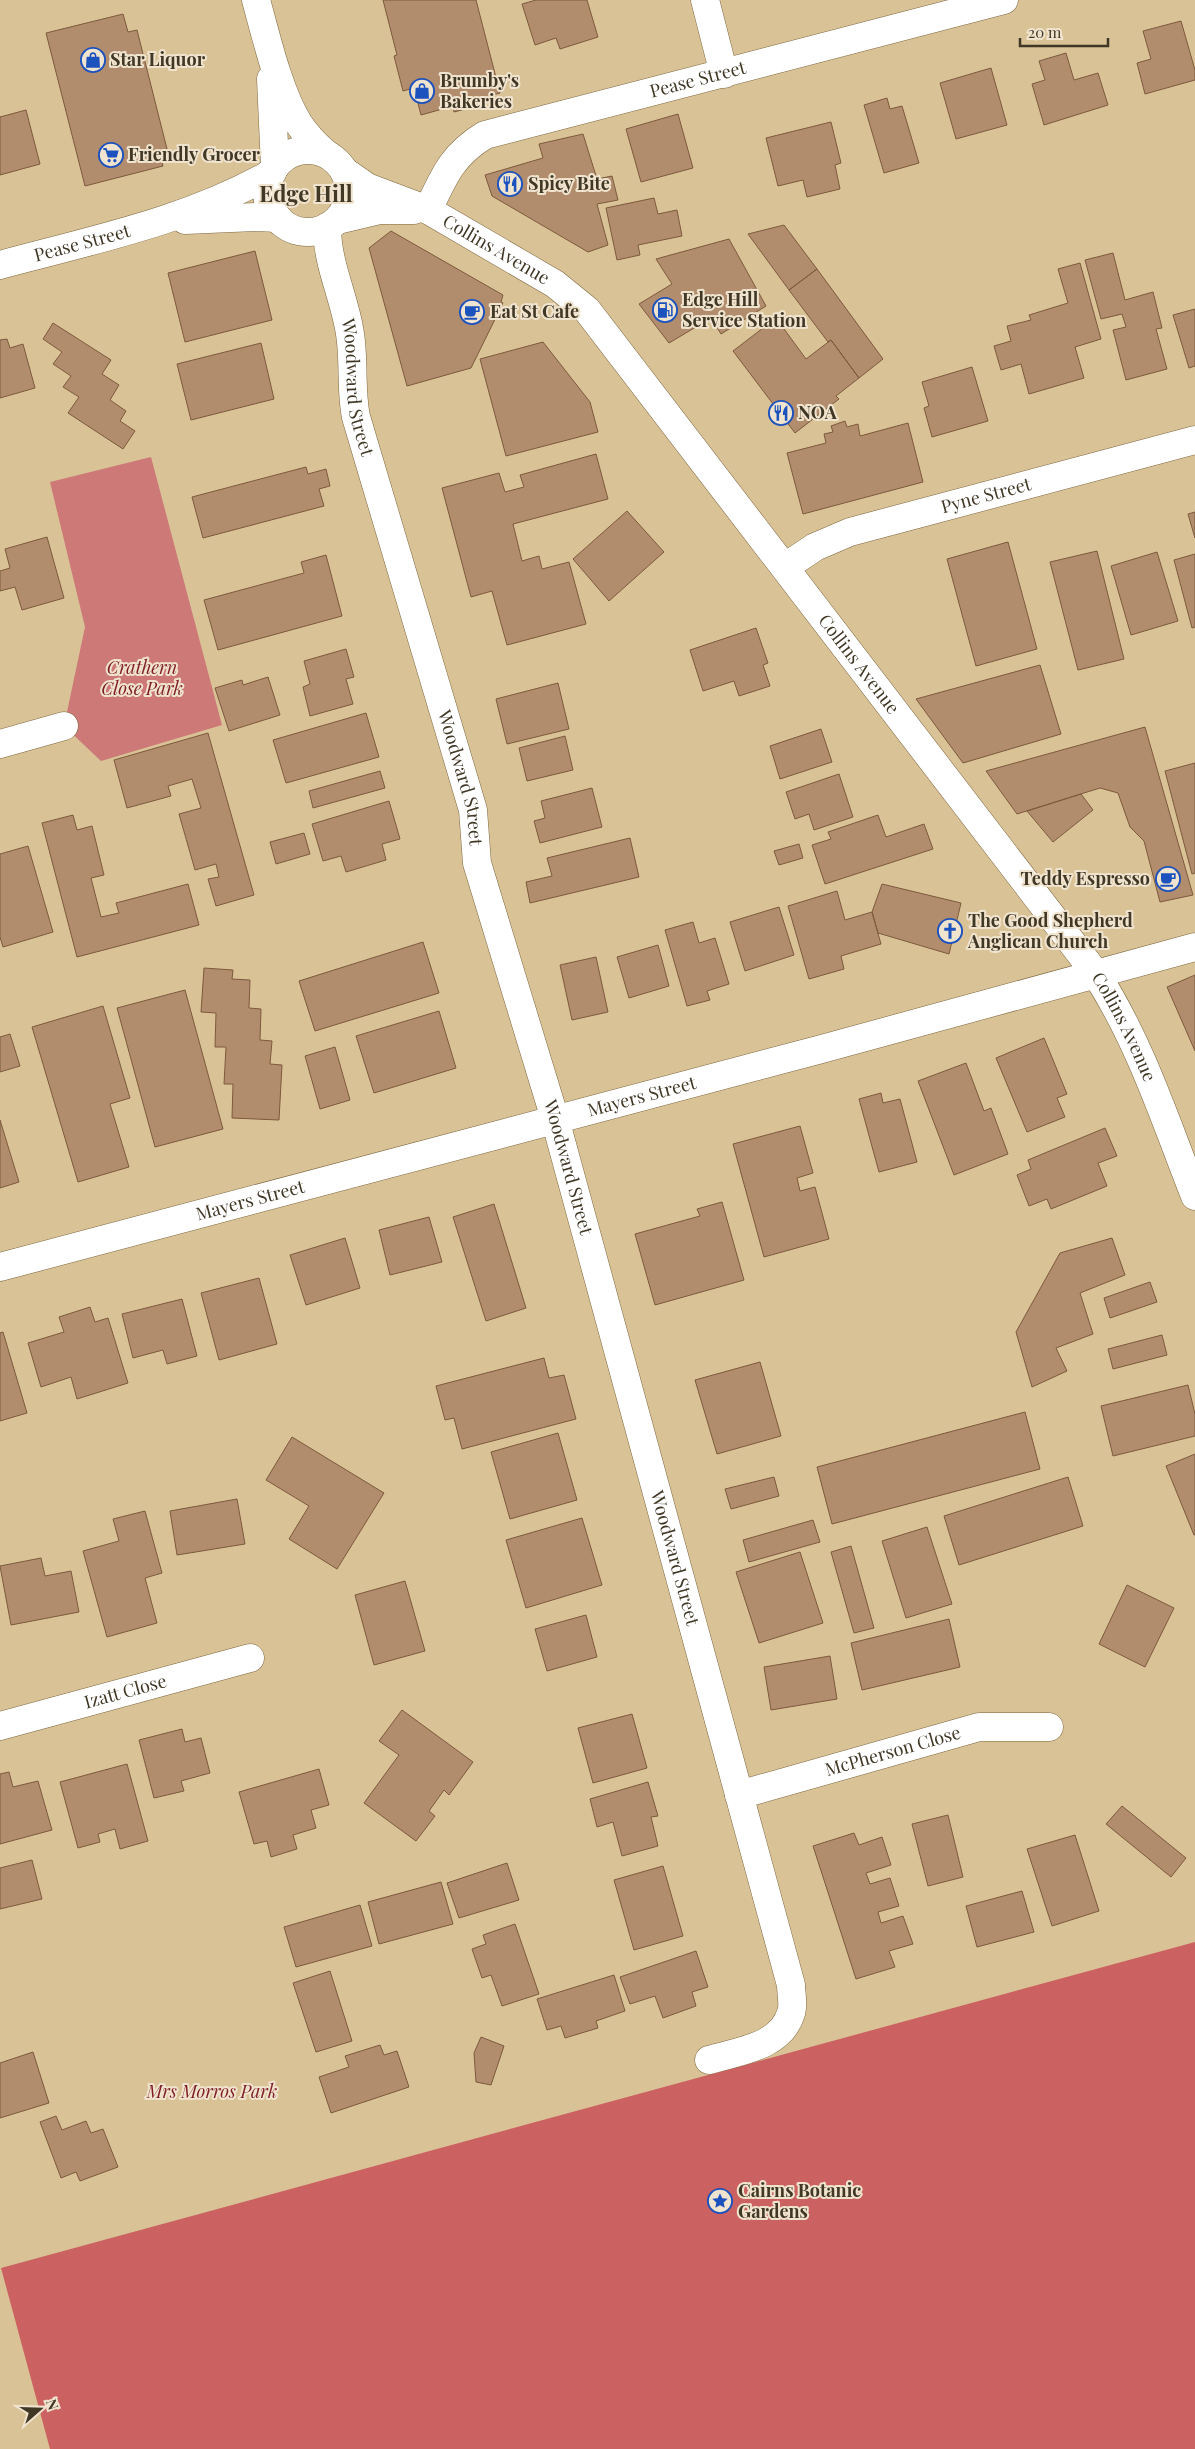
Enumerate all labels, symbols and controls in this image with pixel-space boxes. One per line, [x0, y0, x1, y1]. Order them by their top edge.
scale bar [1020, 15, 1108, 47]
text: 20 m [1028, 22, 1062, 42]
shop icon: Star Liquor [80, 47, 106, 73]
place label: Star Liquor [110, 47, 206, 71]
street label: Pease Street [647, 55, 749, 103]
place label: Brumby's Bakeries [440, 68, 519, 113]
shop icon: Brumby's Bakeries [409, 78, 435, 104]
supermarket icon: Friendly Grocer [98, 142, 124, 168]
place label: Friendly Grocer [128, 142, 261, 166]
restaurant icon: Spicy Bite [497, 171, 523, 197]
place label: Spicy Bite [528, 171, 610, 195]
district label: Edge Hill [259, 178, 353, 208]
street label: Collins Avenue [439, 208, 554, 289]
street label: Pease Street [31, 218, 133, 267]
place label: Edge Hill Service Station [682, 287, 806, 332]
fuel station icon: Edge Hill Service Station [652, 297, 678, 323]
cafe icon: Eat St Cafe [459, 299, 485, 325]
place label: Eat St Cafe [490, 299, 579, 323]
street label: Woodward Street [336, 316, 380, 459]
restaurant icon: NOA [768, 400, 794, 426]
place label: NOA [798, 400, 838, 424]
street label: Pyne Street [938, 471, 1034, 518]
street label: Collins Avenue [814, 609, 905, 719]
park label: Crathern Close Park [101, 655, 183, 700]
street label: Woodward Street [433, 706, 489, 847]
place label: Teddy Espresso [1021, 866, 1150, 890]
cafe icon: Teddy Espresso [1155, 866, 1181, 892]
place label: The Good Shepherd Anglican Church [967, 908, 1133, 953]
church icon: The Good Shepherd Anglican Church [937, 918, 963, 944]
street label: Collins Avenue [1087, 967, 1162, 1085]
street label: Mayers Street [585, 1070, 699, 1122]
street label: Woodward Street [539, 1096, 599, 1238]
street label: Mayers Street [193, 1174, 308, 1226]
street label: Woodward Street [646, 1487, 706, 1629]
street label: Izatt Close [81, 1668, 169, 1714]
street label: McPherson Close [822, 1720, 963, 1781]
park label: Mrs Morros Park [146, 2079, 277, 2103]
place label: Cairns Botanic Gardens [738, 2178, 861, 2223]
place icon: Cairns Botanic Gardens [707, 2188, 733, 2214]
north arrow [15, 2384, 65, 2434]
text: N [42, 2396, 63, 2412]

